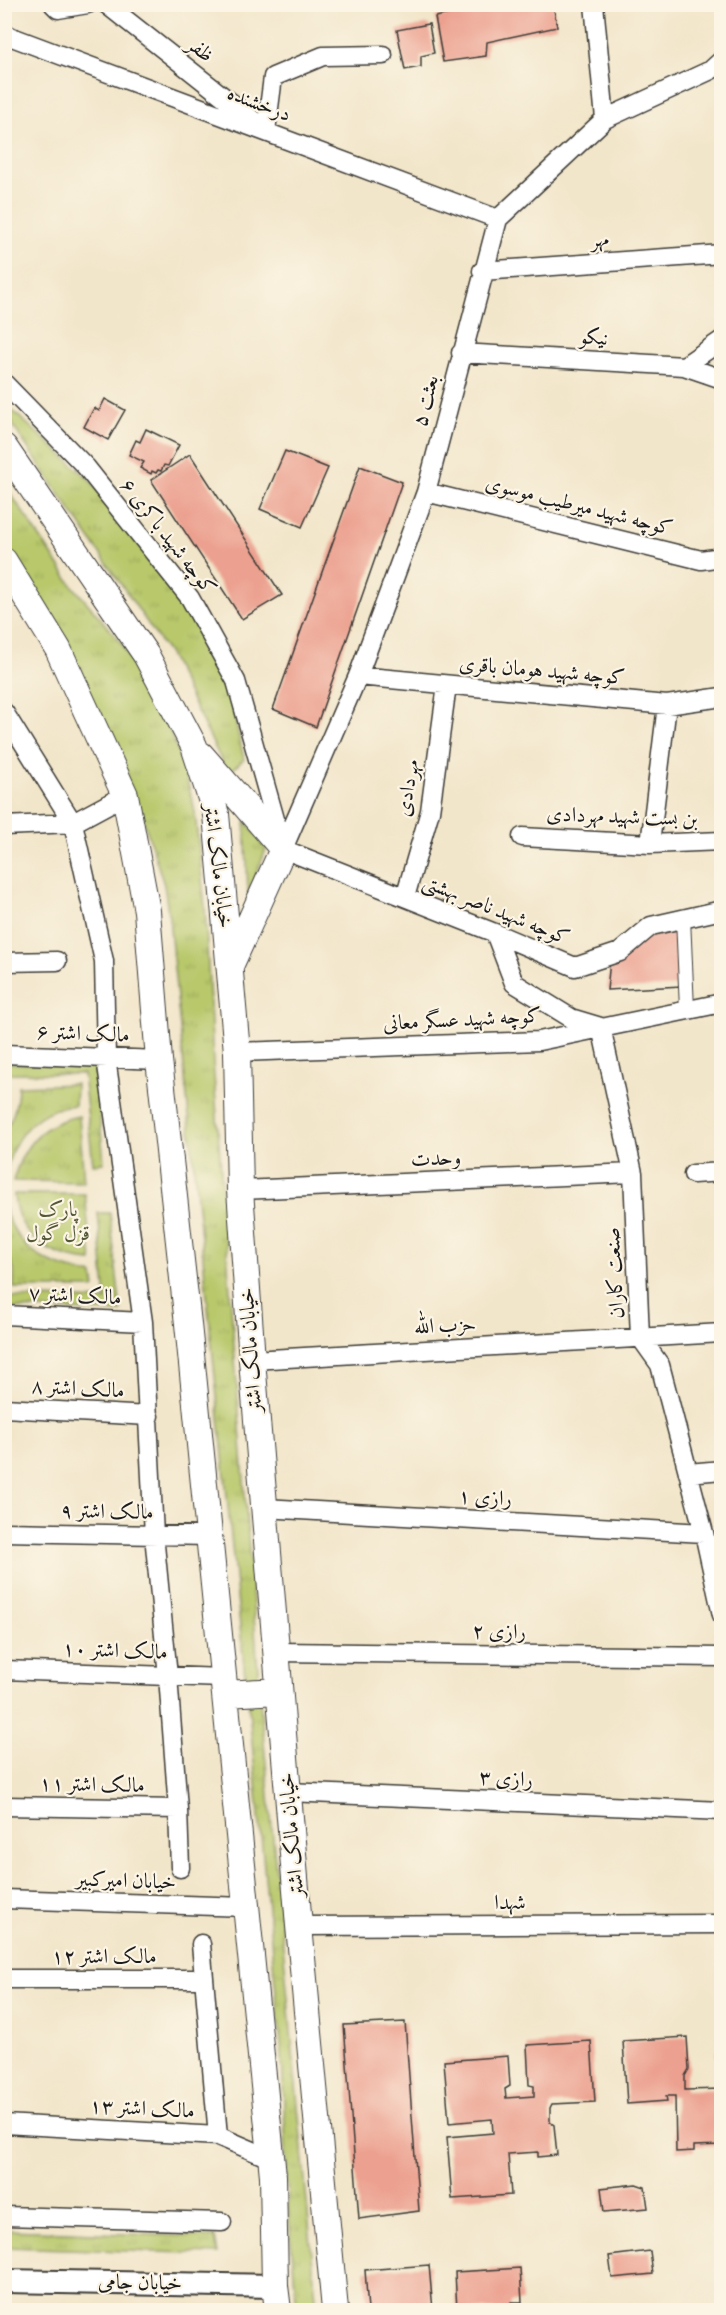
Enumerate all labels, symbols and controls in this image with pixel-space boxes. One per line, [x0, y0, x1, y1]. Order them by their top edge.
street label: ظفر [180, 30, 219, 69]
street label: درخشنده [223, 80, 295, 128]
street label: مهر [588, 226, 610, 254]
street label: نیکو [577, 324, 609, 352]
street label: بعثت ۵ [407, 373, 445, 429]
street label: کوچه شهید میرطیب موسوی [482, 470, 676, 542]
street label: کوچه شهید باکری ۶ [114, 473, 222, 601]
street label: کوچه شهید هومان باقری [458, 651, 626, 691]
street label: مهردادی [390, 757, 426, 819]
street label: خیابان مالک اشتر [197, 800, 239, 930]
street label: بن بست شهید مهردادی [546, 801, 698, 833]
street label: کوچه شهید ناصر بهشتی [418, 869, 573, 952]
street label: کوچه شهید عسگر معانی [382, 1002, 542, 1037]
street label: مالک اشتر ۶ [36, 1019, 130, 1049]
street label: وحدت [410, 1145, 462, 1173]
park label: پارک قزل گول [26, 1197, 90, 1247]
street label: صنعت کاران [600, 1227, 630, 1319]
street label: مالک اشتر ۷ [28, 1281, 122, 1311]
street label: خیابان مالک اشتر [234, 1287, 268, 1415]
street label: حزب الله [413, 1306, 477, 1341]
street label: مالک اشتر ۸ [31, 1374, 125, 1404]
street label: رازی ۱ [457, 1484, 513, 1512]
street label: مالک اشتر ۹ [60, 1498, 154, 1526]
street label: رازی ۲ [472, 1619, 526, 1645]
street label: مالک اشتر ۱۰ [62, 1636, 168, 1666]
street label: رازی ۳ [478, 1765, 534, 1793]
street label: مالک اشتر ۱۱ [39, 1771, 145, 1799]
street label: خیابان مالک اشتر [274, 1771, 311, 1901]
street label: خیابان امیرکبیر [73, 1866, 177, 1896]
street label: شهدا [494, 1890, 526, 1916]
street label: مالک اشتر ۱۲ [51, 1944, 157, 1970]
street label: مالک اشتر ۱۳ [89, 2093, 195, 2125]
street label: خیابان جامی [98, 2269, 182, 2297]

